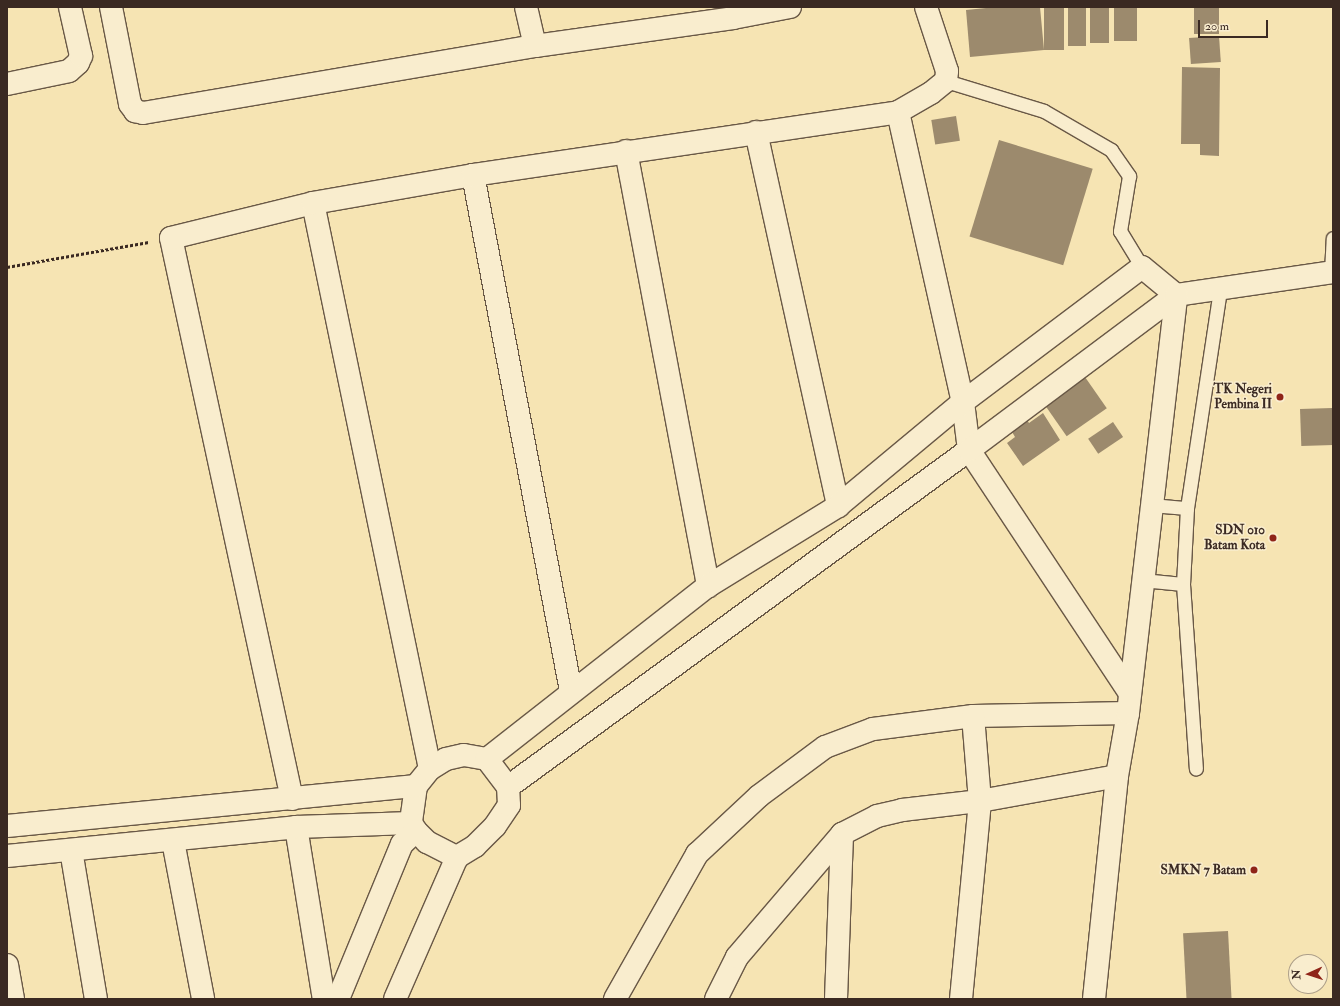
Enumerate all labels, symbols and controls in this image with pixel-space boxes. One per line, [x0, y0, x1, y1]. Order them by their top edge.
scale bar [1200, 12, 1270, 38]
text: 20 m [1205, 19, 1229, 34]
place label: TK Negeri Pembina II [1214, 382, 1272, 413]
marker: TK Negeri Pembina II [1275, 392, 1285, 402]
place label: SDN 010 Batam Kota [1204, 523, 1265, 554]
marker: SDN 010 Batam Kota [1268, 533, 1278, 543]
place label: SMKN 7 Batam [1161, 862, 1246, 878]
marker: SMKN 7 Batam [1249, 865, 1259, 875]
north arrow [1288, 954, 1328, 994]
text: N [1290, 969, 1303, 980]

